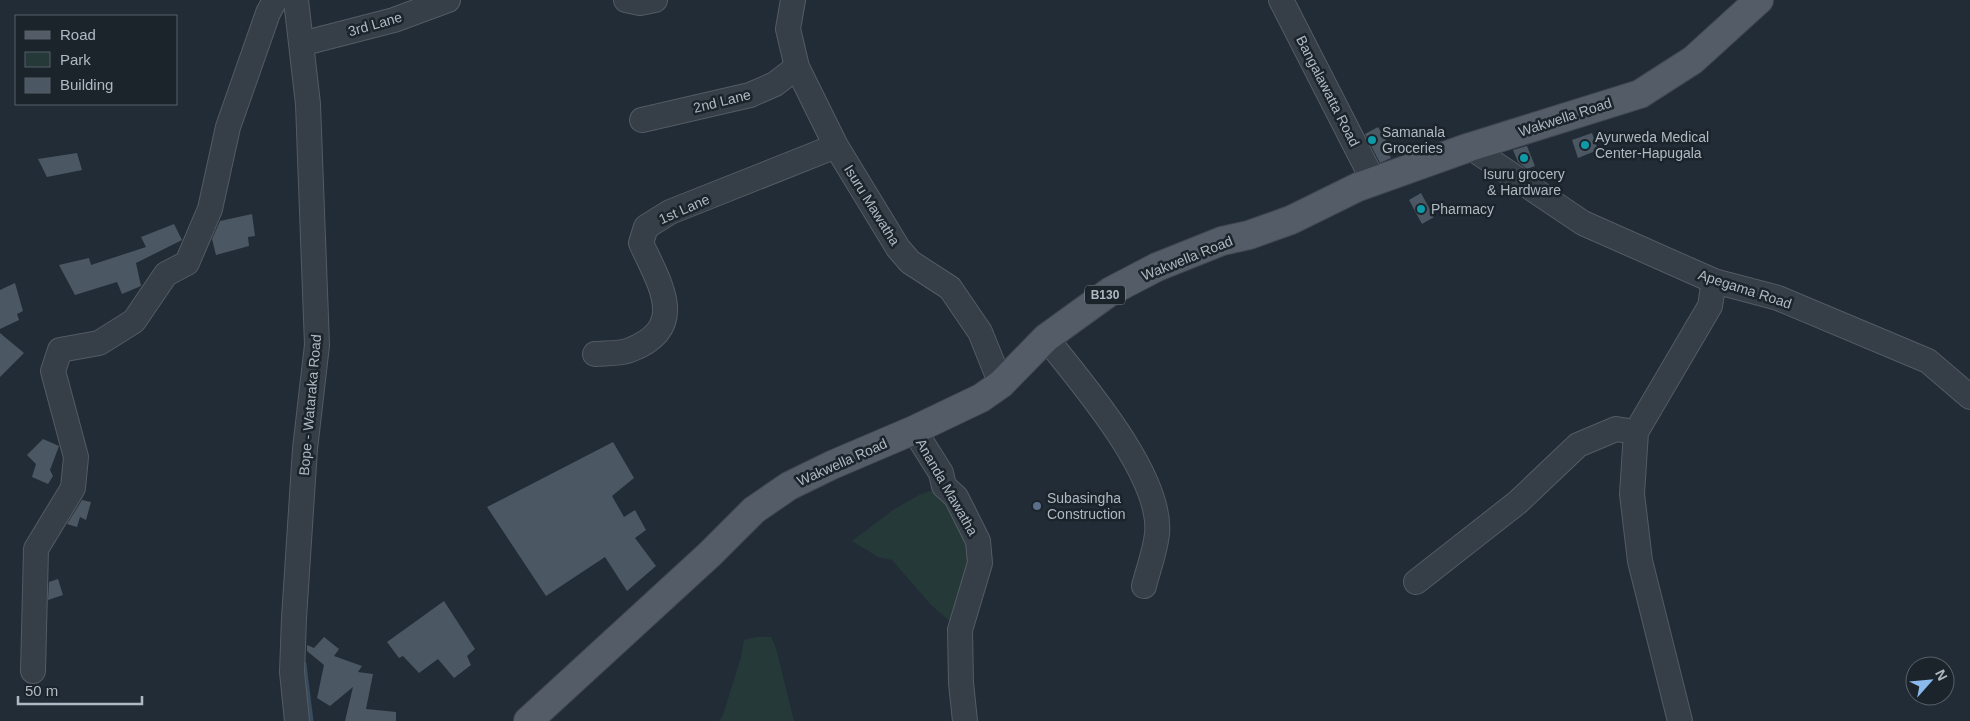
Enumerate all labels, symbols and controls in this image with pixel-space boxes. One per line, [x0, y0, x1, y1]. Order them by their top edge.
street label: 3rd Lane [346, 9, 404, 39]
legend [15, 15, 178, 105]
text: Road [60, 26, 96, 43]
street label: Bangalawatta Road [1293, 33, 1363, 149]
text: Park [60, 51, 91, 68]
text: Building [60, 76, 113, 93]
street label: 2nd Lane [692, 86, 752, 116]
street label: Wakwella Road [1517, 94, 1613, 140]
place label: Samanala Groceries [1382, 124, 1445, 156]
place label: Ayurweda Medical Center-Hapugala [1595, 129, 1709, 161]
marker: Samanala Groceries [1366, 134, 1378, 146]
marker: Ayurweda Medical Center-Hapugala [1579, 139, 1591, 151]
marker: Isuru grocery & Hardware [1518, 152, 1530, 164]
street label: Isuru Mawatha [841, 162, 903, 248]
place label: Isuru grocery & Hardware [1483, 166, 1565, 198]
street label: 1st Lane [656, 191, 712, 227]
place label: Pharmacy [1431, 201, 1494, 217]
marker: Pharmacy [1415, 203, 1427, 215]
street label: Wakwella Road [1139, 232, 1235, 284]
street label: Apegama Road [1696, 266, 1794, 312]
road number: B130 [1085, 286, 1125, 304]
street label: Bope - Wataraka Road [296, 334, 324, 476]
street label: Wakwella Road [795, 435, 889, 489]
street label: Ananda Mawatha [913, 436, 981, 538]
place label: Subasingha Construction [1047, 490, 1126, 522]
marker: Subasingha Construction [1031, 500, 1043, 512]
north arrow [1905, 656, 1955, 706]
text: N [1932, 667, 1951, 683]
scale bar [18, 674, 141, 706]
text: 50 m [25, 682, 58, 699]

